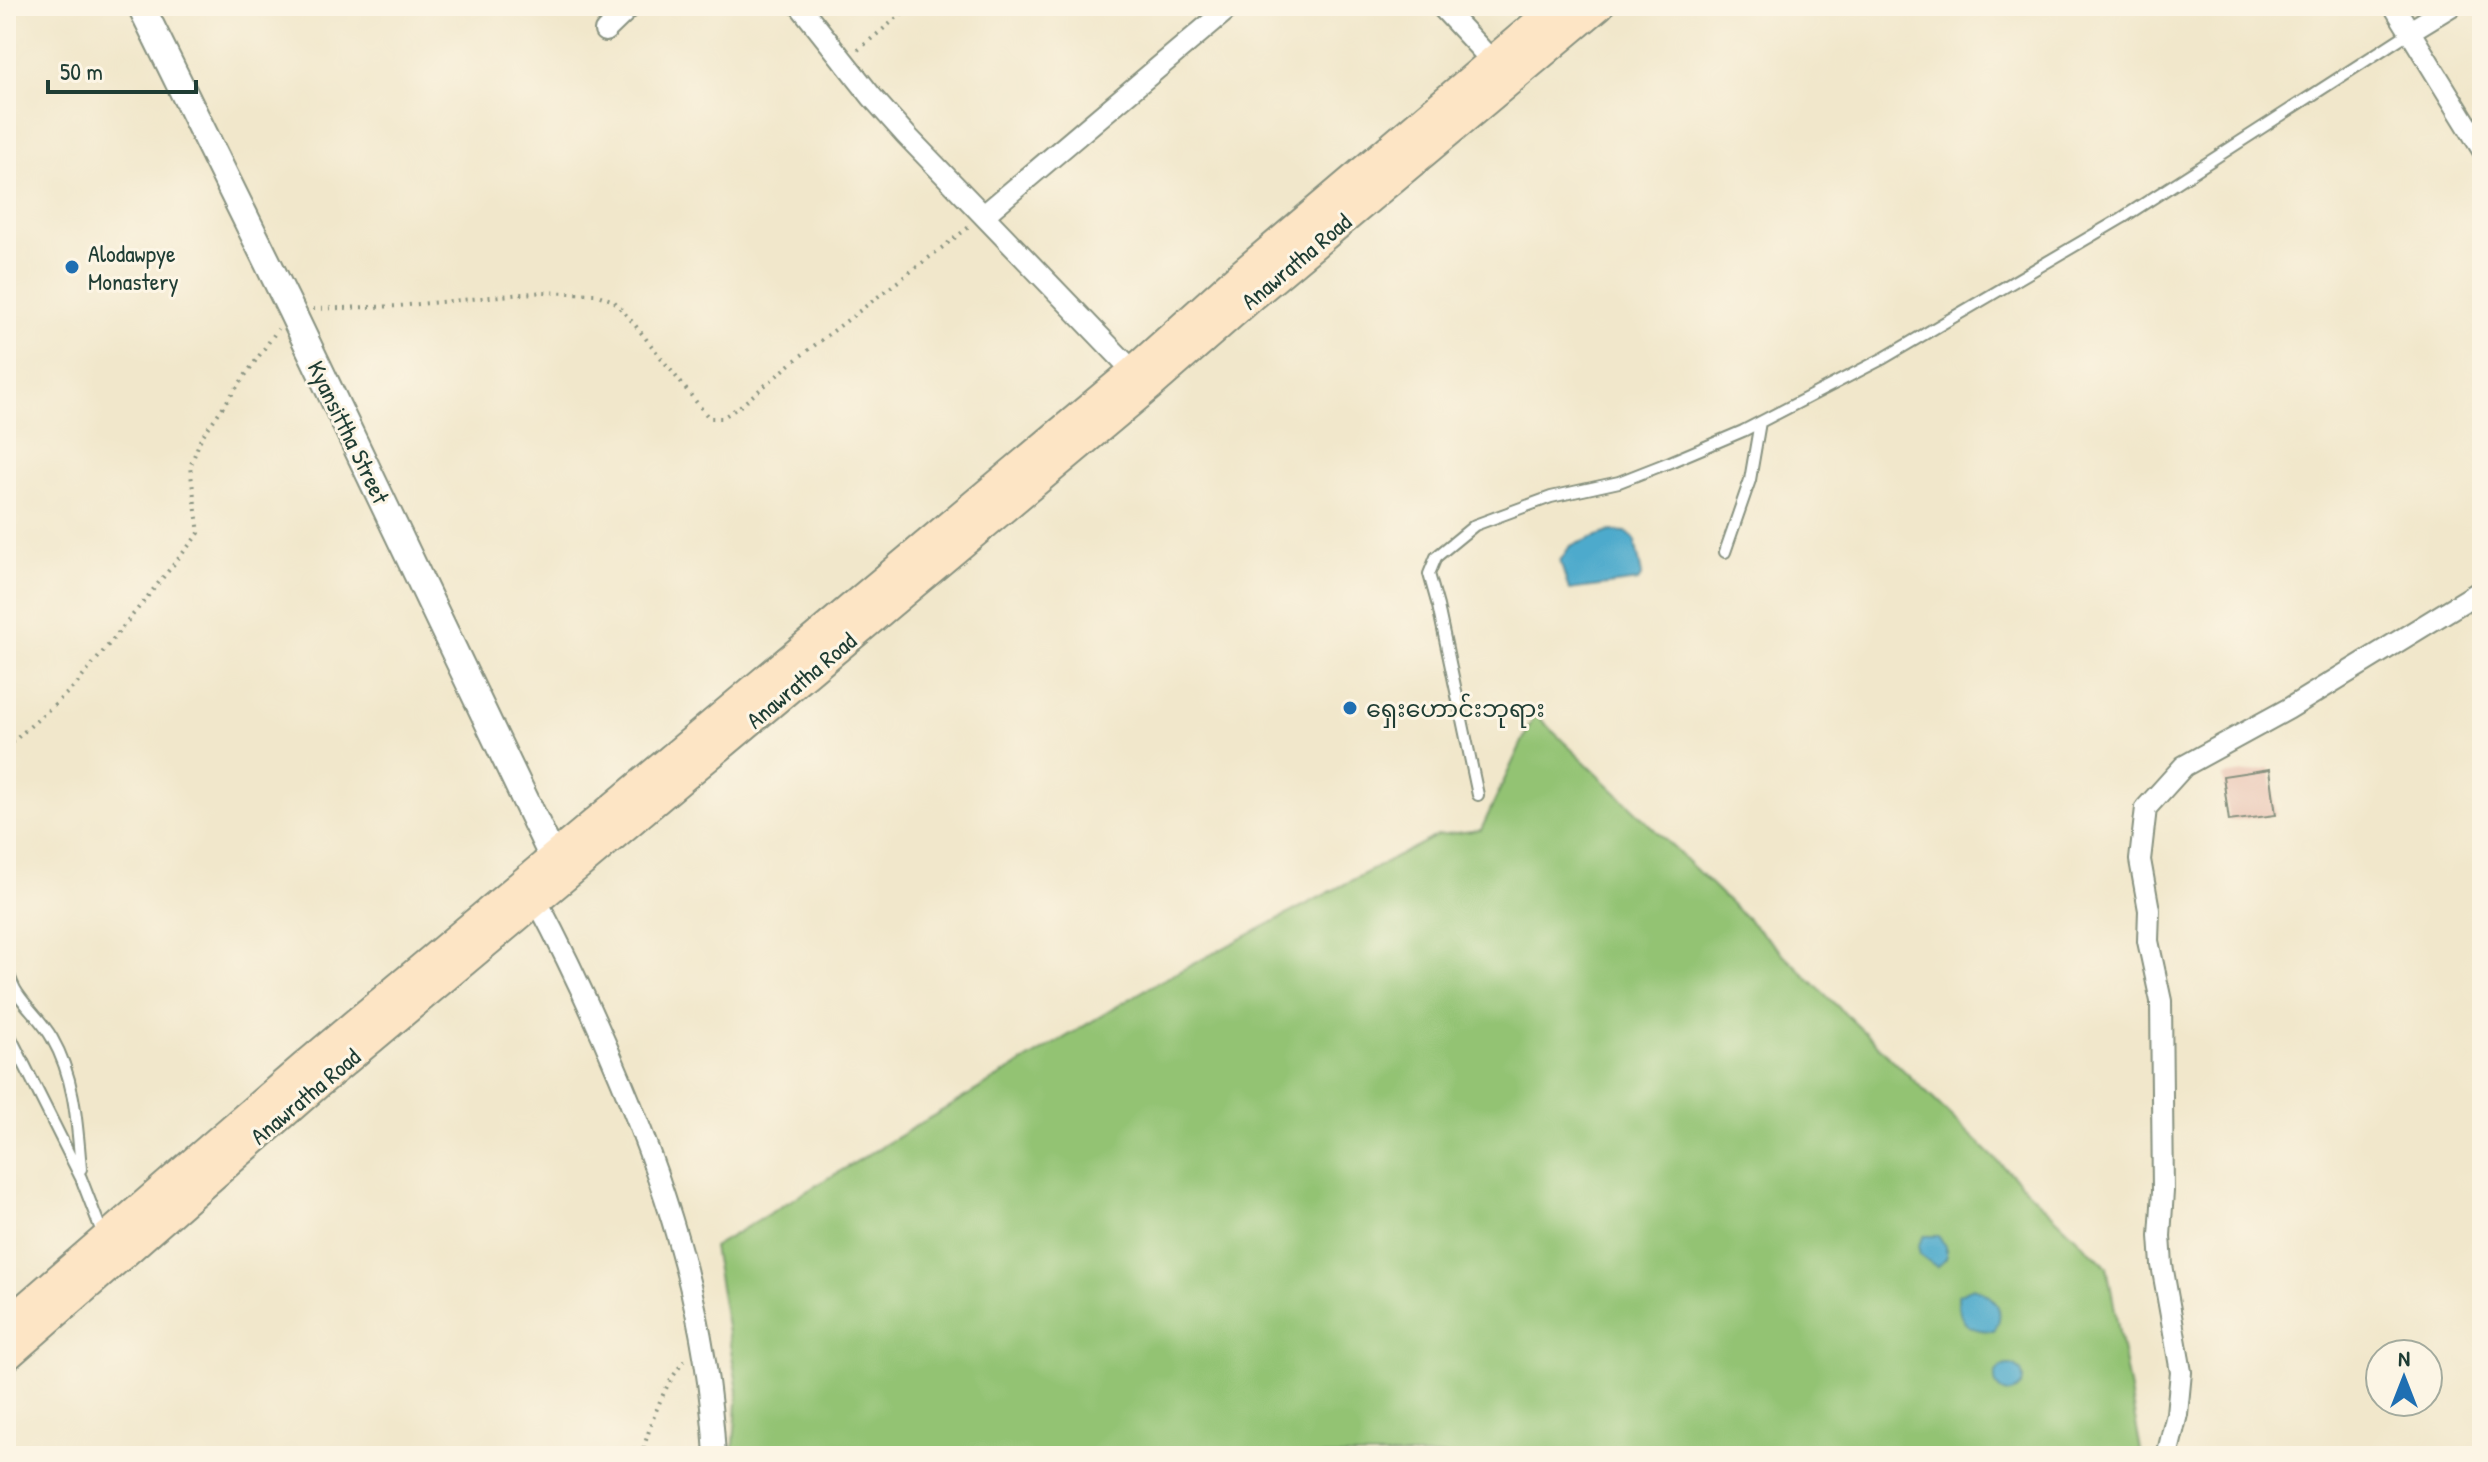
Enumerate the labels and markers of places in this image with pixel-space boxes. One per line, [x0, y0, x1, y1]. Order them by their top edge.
place label: Alodawpye Monastery [88, 237, 179, 297]
marker: Alodawpye Monastery [63, 258, 81, 276]
place label: ရှေးဟောင်းဘုရား [1366, 692, 1545, 728]
marker: ရှေးဟောင်းဘုရား [1341, 699, 1359, 717]

